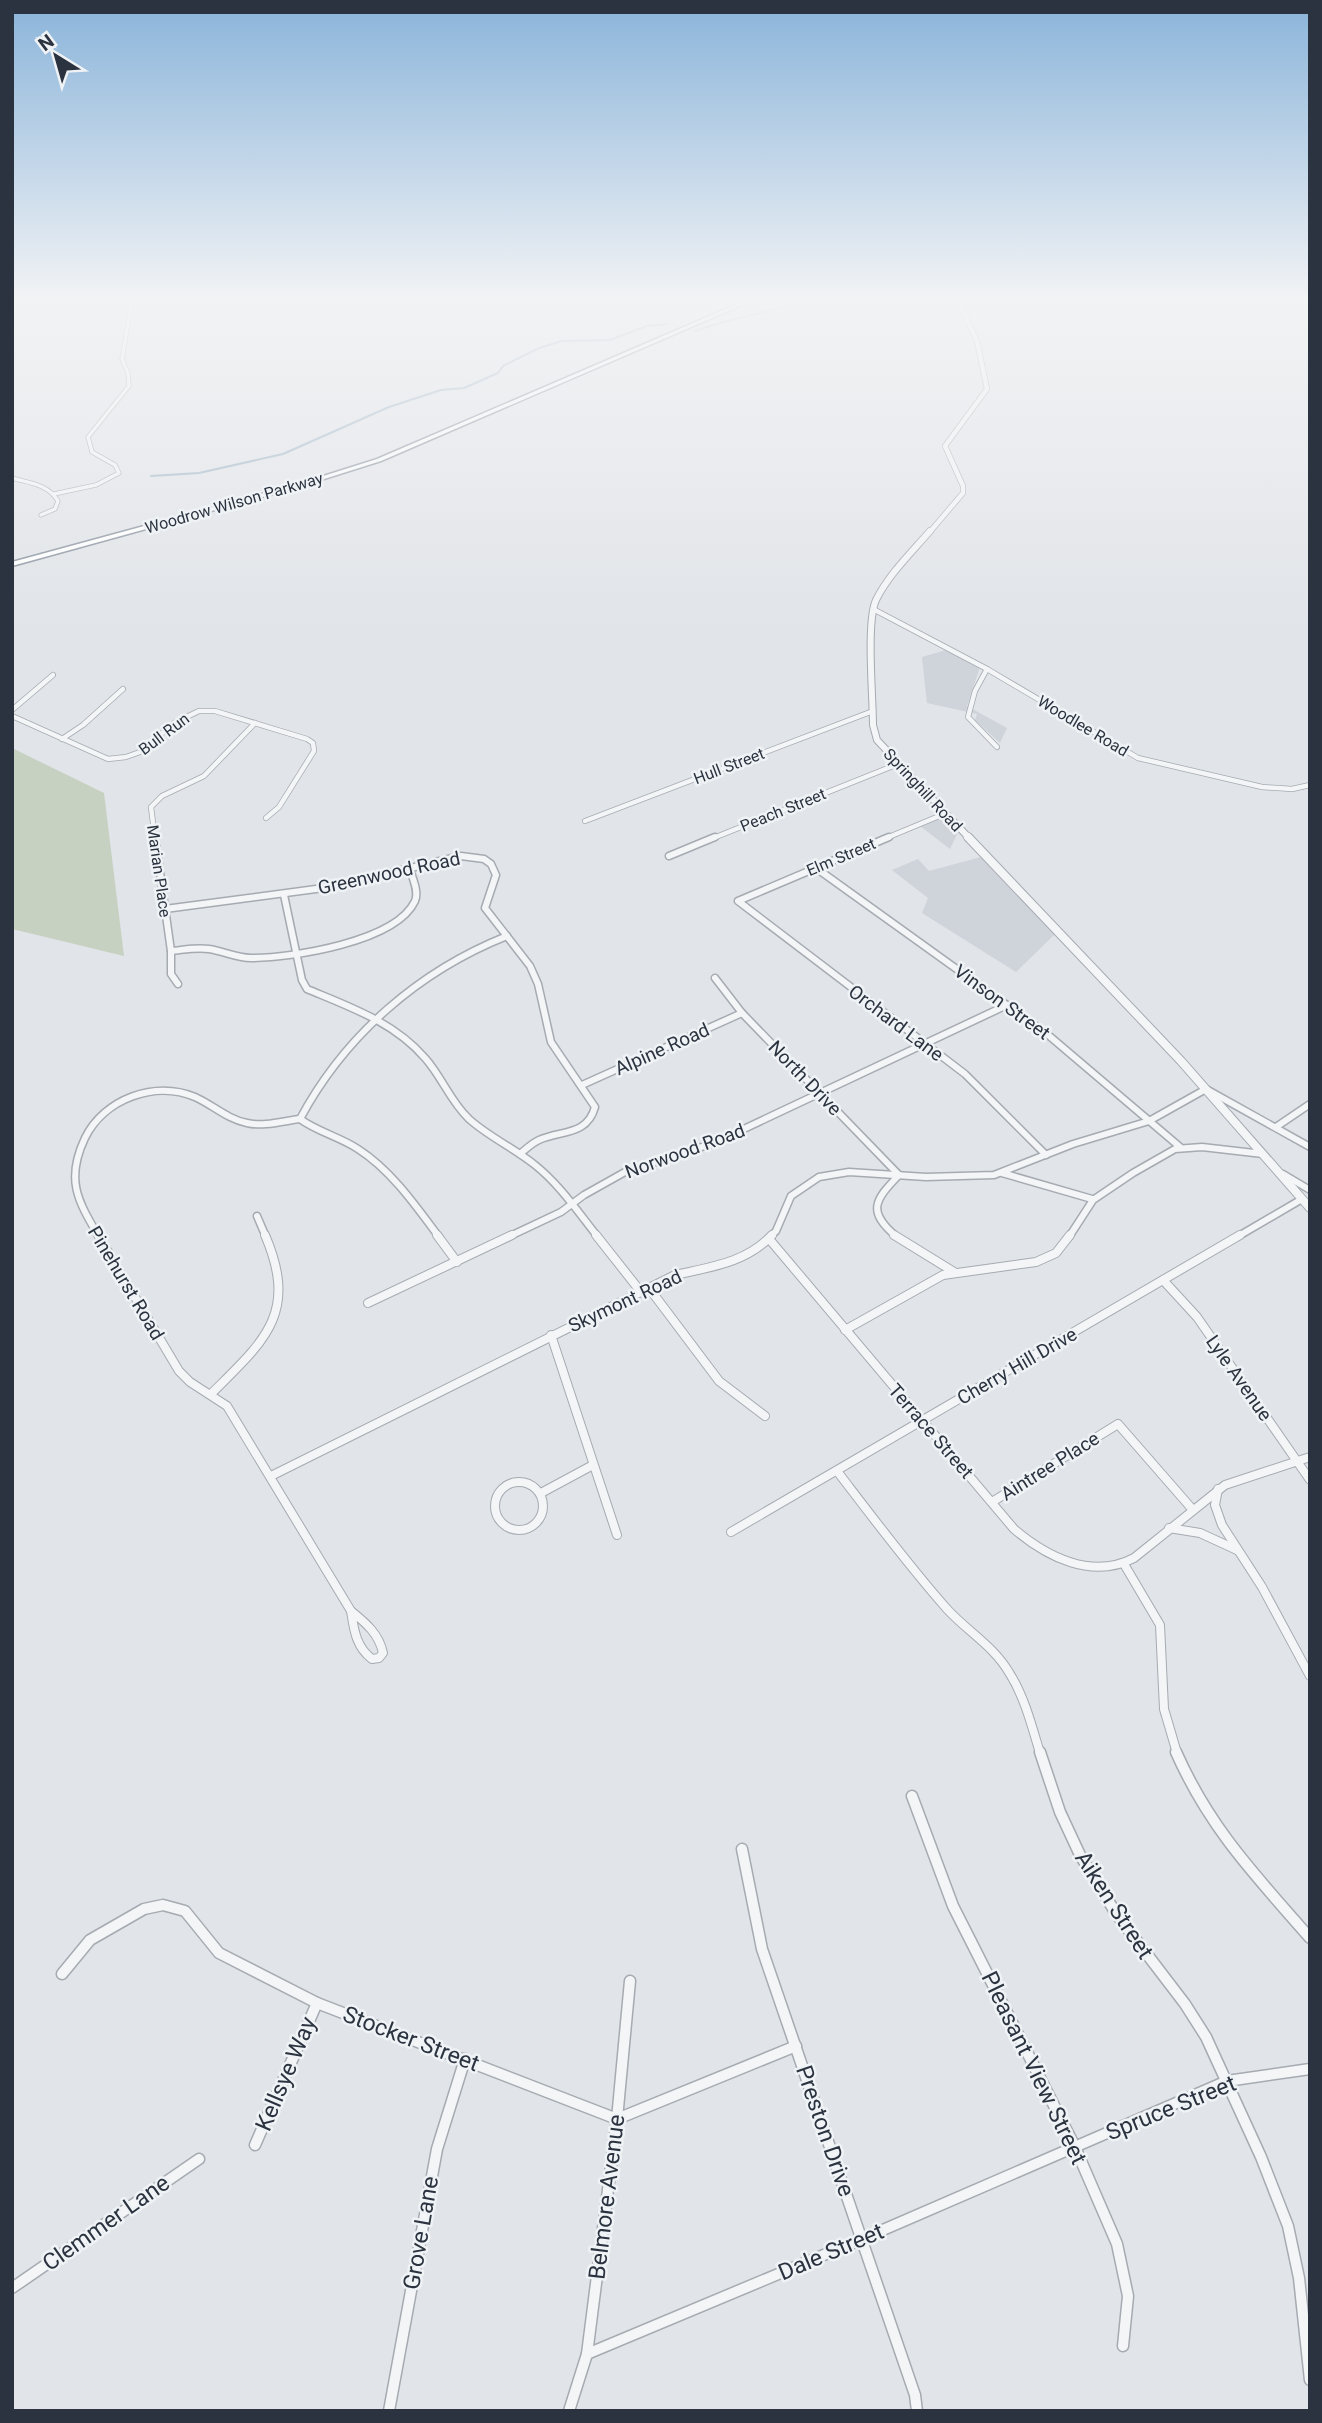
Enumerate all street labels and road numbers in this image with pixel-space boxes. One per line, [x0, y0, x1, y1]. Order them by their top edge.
street label: Woodrow Wilson Parkway [143, 468, 326, 538]
street label: Woodlee Road [1034, 691, 1132, 761]
street label: Bull Run [135, 709, 193, 759]
street label: Hull Street [691, 744, 767, 788]
street label: Springhill Road [880, 744, 966, 836]
street label: Peach Street [737, 784, 829, 836]
street label: Marian Place [143, 824, 175, 918]
street label: Elm Street [804, 834, 878, 880]
street label: Greenwood Road [316, 847, 462, 899]
street label: Vinson Street [949, 959, 1055, 1045]
street label: Orchard Lane [844, 980, 948, 1066]
street label: Alpine Road [611, 1018, 713, 1080]
street label: North Drive [764, 1036, 846, 1120]
street label: Norwood Road [622, 1119, 748, 1183]
street label: Pinehurst Road [83, 1222, 169, 1344]
street label: Skymont Road [565, 1265, 685, 1337]
street label: Cherry Hill Drive [953, 1322, 1081, 1410]
street label: Lyle Avenue [1201, 1331, 1277, 1425]
street label: Terrace Street [884, 1379, 978, 1483]
street label: Aintree Place [996, 1427, 1104, 1505]
street label: Aiken Street [1069, 1846, 1159, 1964]
street label: Pleasant View Street [976, 1967, 1092, 2169]
street label: Stocker Street [339, 2001, 483, 2077]
street label: Kellsye Way [250, 2013, 322, 2135]
street label: Preston Drive [790, 2062, 860, 2200]
street label: Spruce Street [1102, 2070, 1240, 2146]
street label: Belmore Avenue [583, 2113, 631, 2281]
street label: Clemmer Lane [37, 2169, 175, 2277]
street label: Grove Lane [398, 2174, 444, 2292]
street label: Dale Street [774, 2218, 888, 2286]

